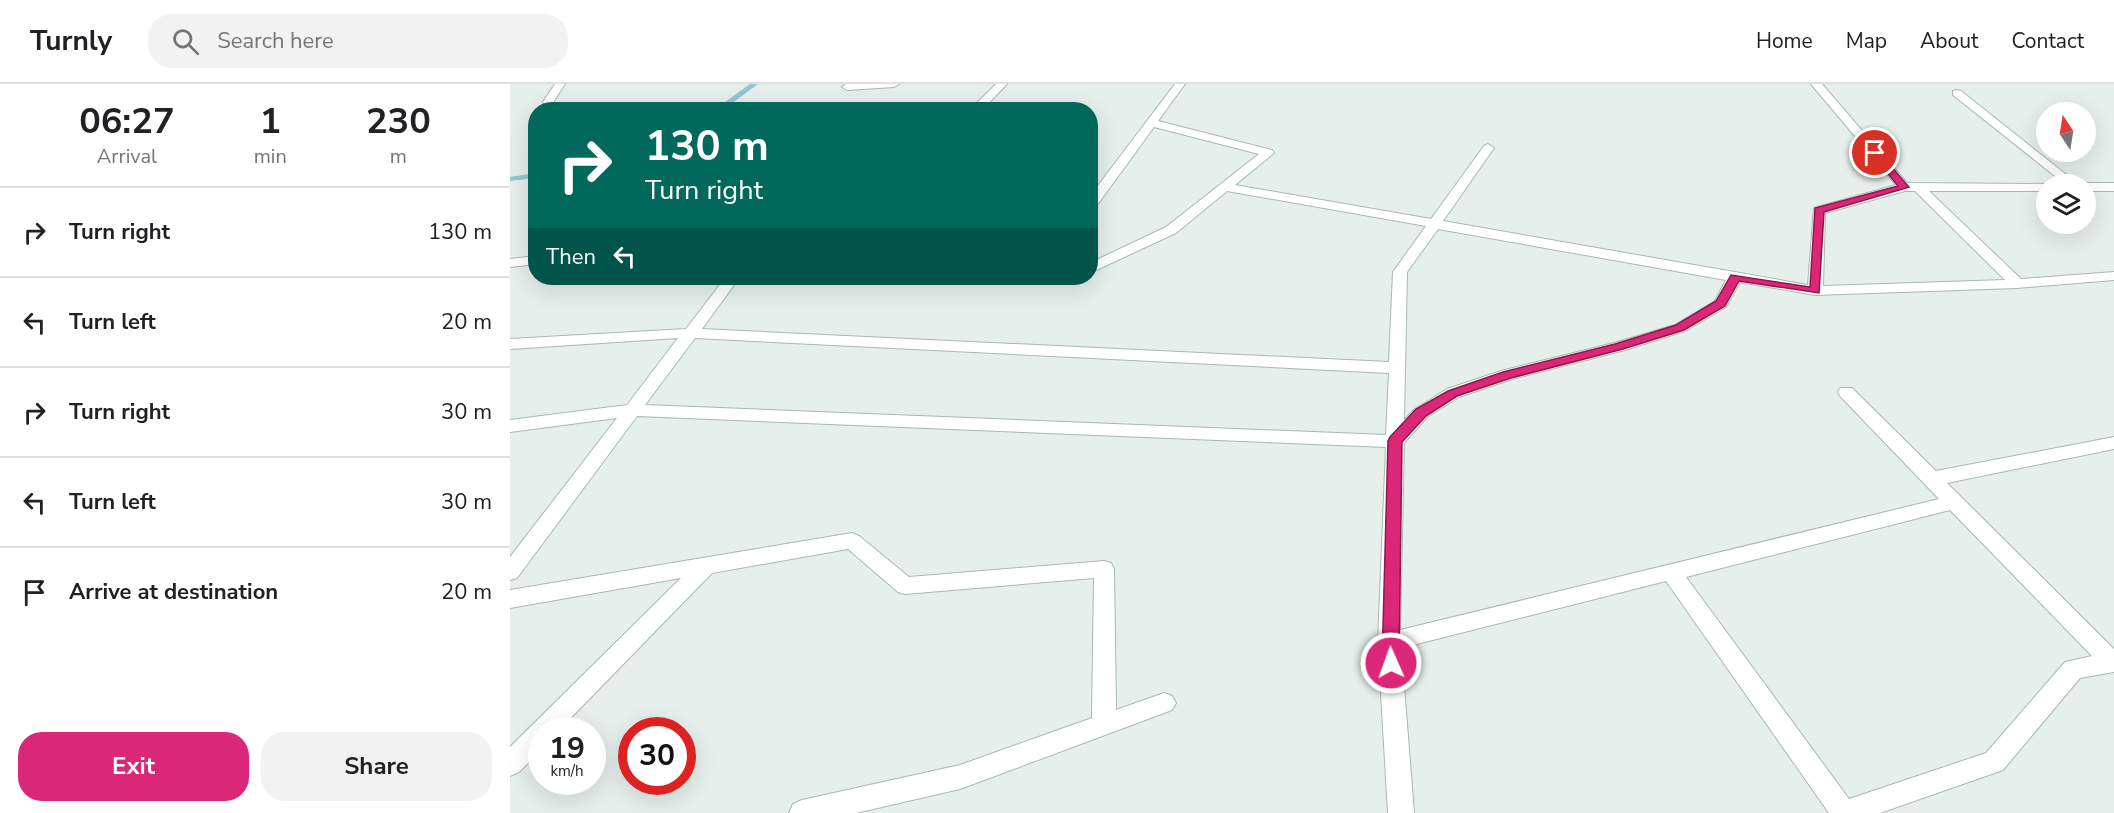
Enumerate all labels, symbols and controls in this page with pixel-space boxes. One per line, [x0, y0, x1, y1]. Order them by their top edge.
search box [148, 14, 568, 68]
text: Turnly [30, 22, 112, 60]
icon: search [169, 25, 202, 58]
text: Search here [217, 26, 334, 56]
text: Home [1756, 27, 1813, 55]
text: Map [1846, 27, 1887, 55]
text: About [1920, 27, 1978, 55]
text: Contact [2011, 27, 2084, 55]
text: 06:27 [79, 97, 175, 146]
text: 1 [259, 97, 281, 146]
text: 230 [366, 97, 431, 146]
north arrow [2036, 102, 2096, 162]
map controls [2036, 102, 2096, 234]
text: 130 m [645, 118, 769, 175]
icon: right [546, 126, 624, 204]
pin [1849, 127, 1900, 178]
icon: arrive [1858, 136, 1891, 169]
text: Arrival [97, 143, 157, 170]
text: min [254, 143, 287, 170]
text: m [390, 143, 407, 170]
text: Turn right [645, 172, 763, 209]
button: layers [2036, 174, 2096, 234]
icon: right [18, 216, 51, 249]
text: Turn right [69, 217, 170, 247]
text: 130 m [428, 217, 492, 247]
icon: left [608, 240, 641, 273]
text: Then [546, 242, 596, 272]
icon: left [18, 306, 51, 339]
text: Turn left [69, 307, 156, 337]
text: 20 m [441, 307, 492, 337]
icon: right [18, 396, 51, 429]
text: Turn right [69, 397, 170, 427]
text: 30 m [441, 397, 492, 427]
icon: left [18, 486, 51, 519]
text: Turn left [69, 487, 156, 517]
text: 30 m [441, 487, 492, 517]
icon: arrive [18, 576, 51, 609]
text: Arrive at destination [69, 577, 278, 607]
text: 20 m [441, 577, 492, 607]
position arrow [1359, 631, 1423, 695]
speed limit sign: 30 [618, 717, 696, 795]
text: 19 [549, 728, 585, 769]
button: Exit [18, 732, 249, 801]
button: Share [261, 732, 492, 801]
text: km/h [550, 761, 584, 781]

